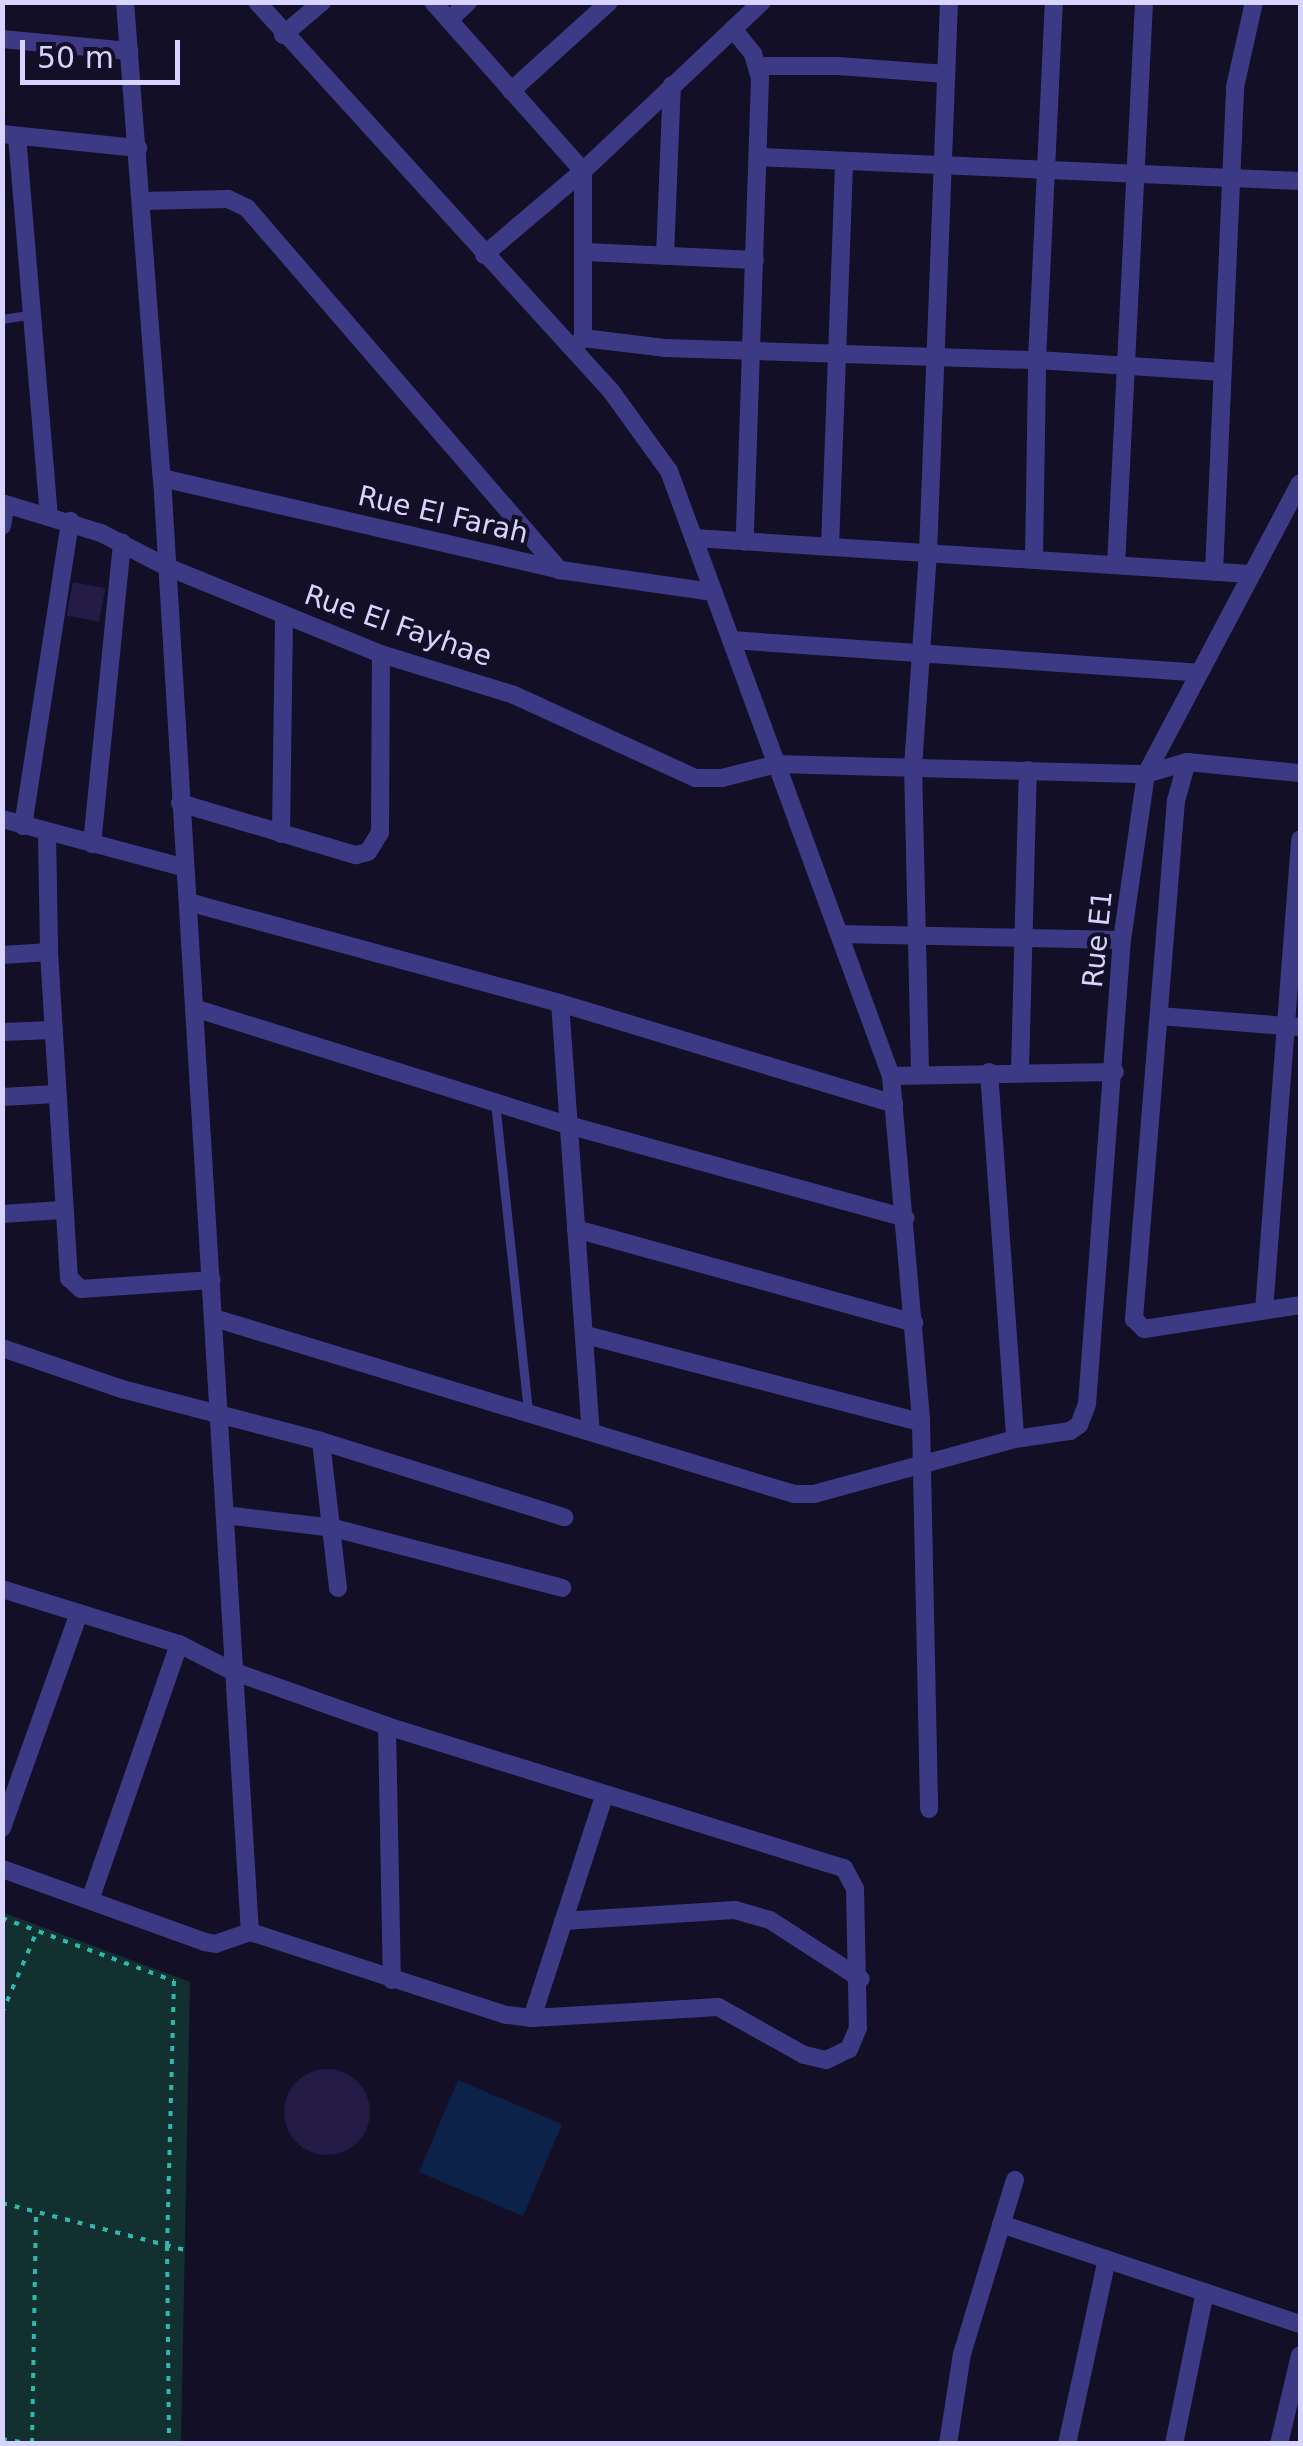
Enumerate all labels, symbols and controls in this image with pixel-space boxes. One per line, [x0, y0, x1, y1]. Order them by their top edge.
scale bar [25, 20, 185, 82]
text: 50 m [37, 40, 114, 75]
street label: Rue El Farah [355, 479, 531, 551]
street label: Rue El Fayhae [300, 578, 496, 674]
street label: Rue E1 [1076, 889, 1120, 989]

